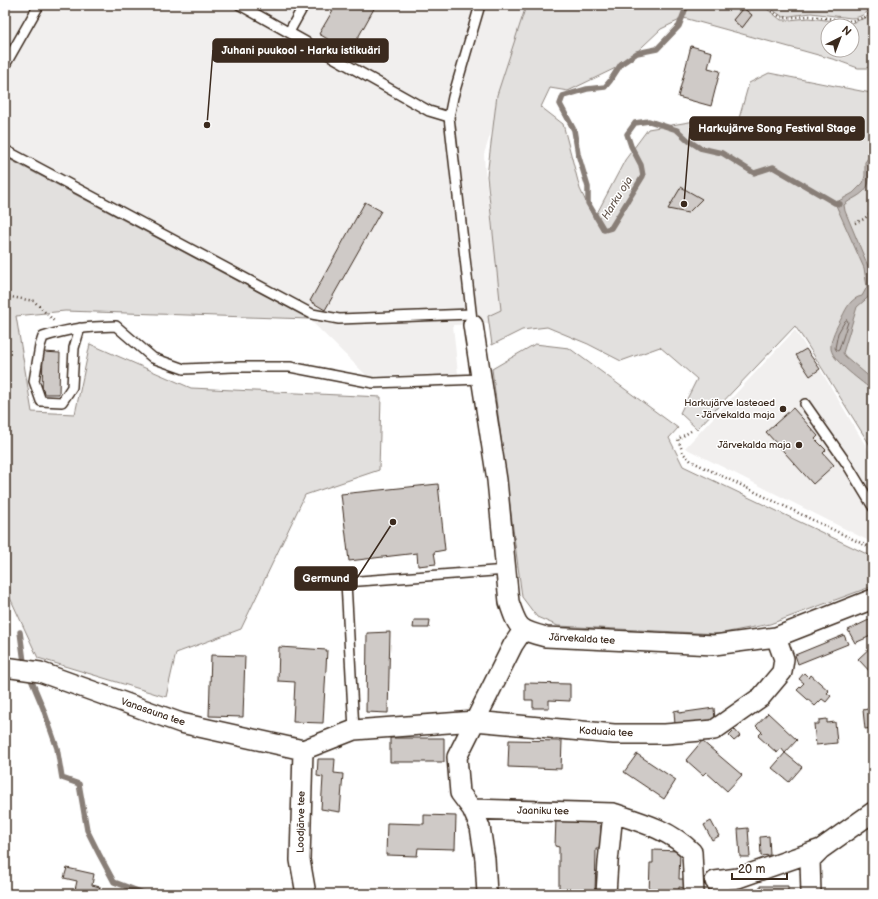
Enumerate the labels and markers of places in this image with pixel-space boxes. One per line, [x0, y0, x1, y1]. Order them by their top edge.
callout: Juhani puukool - Harku istikuäri [213, 39, 388, 62]
callout: Harkujärve Song Festival Stage [690, 117, 864, 140]
place label: Harkujärve lasteaed - Järvekalda maja [684, 397, 775, 421]
marker: Harkujärve lasteaed - Järvekalda maja [778, 404, 788, 414]
place label: Järvekalda maja [717, 439, 791, 451]
marker: Järvekalda maja [794, 440, 804, 450]
callout: Germund [295, 567, 357, 590]

